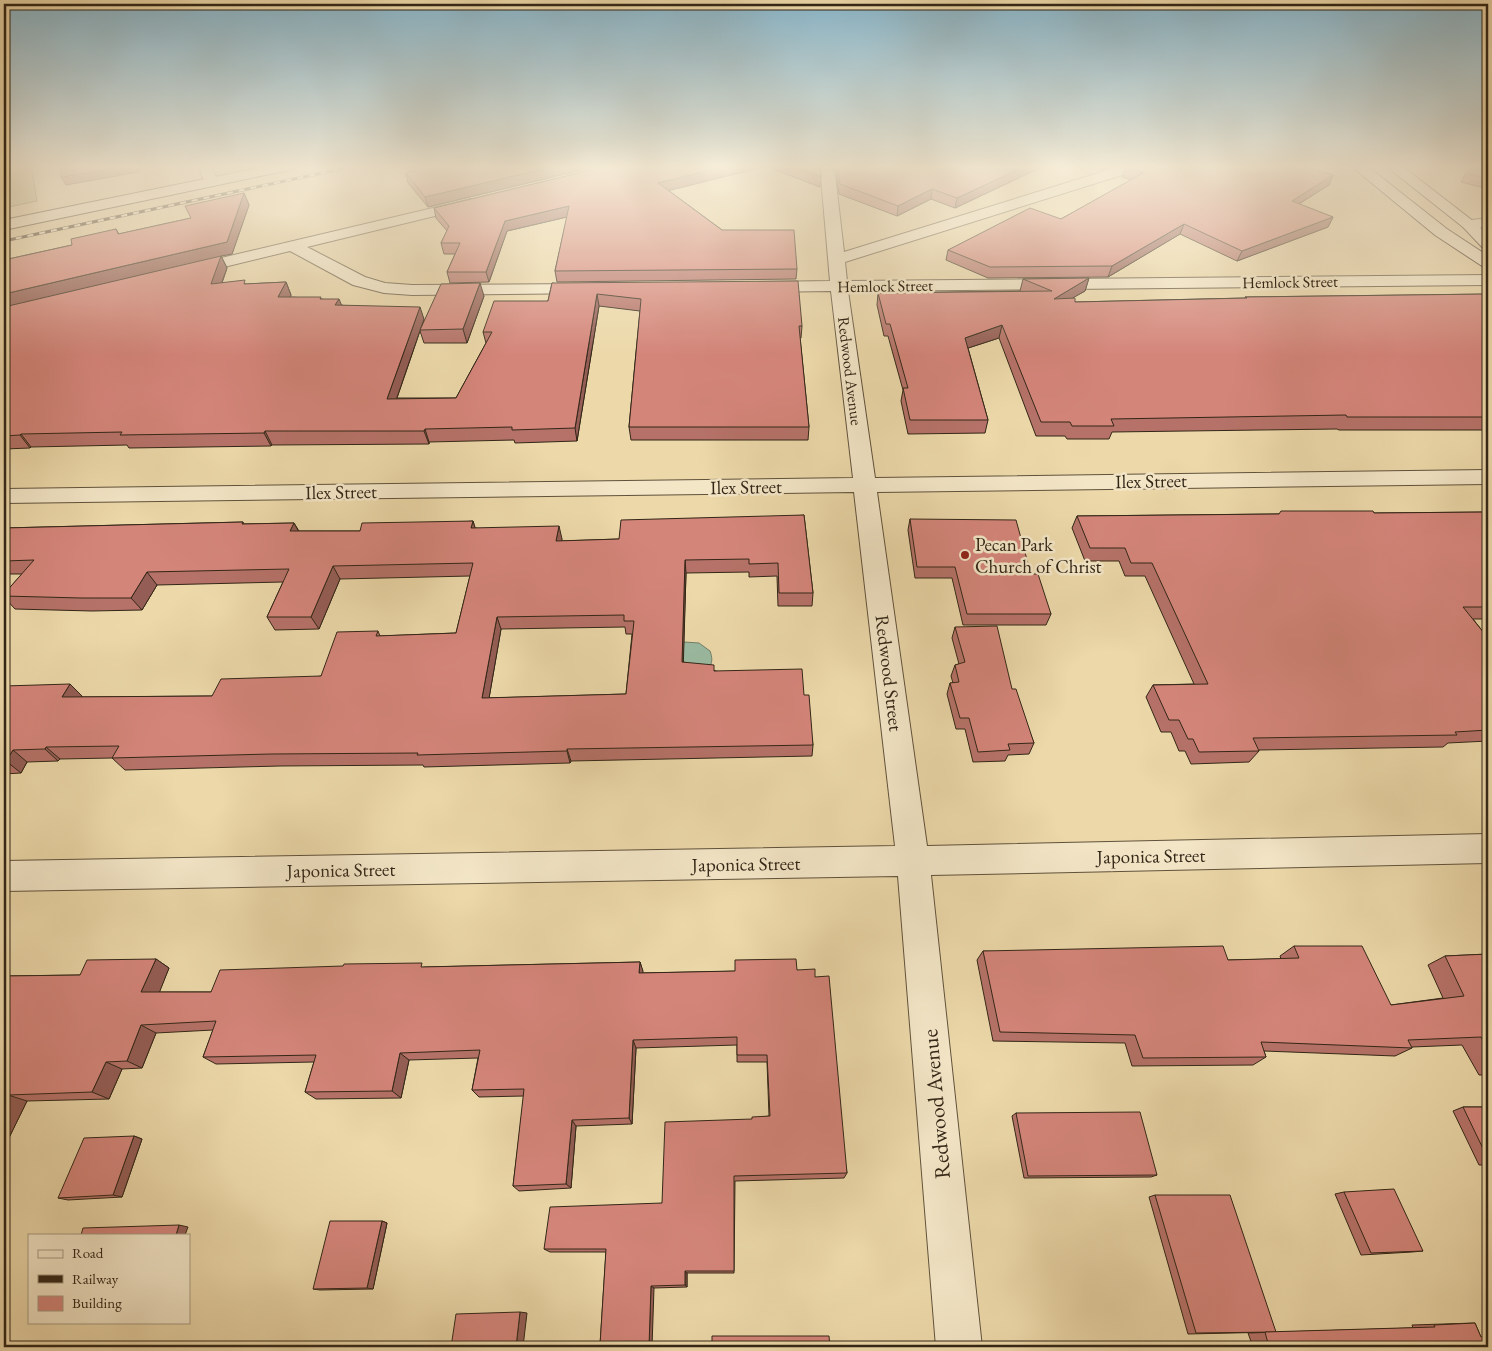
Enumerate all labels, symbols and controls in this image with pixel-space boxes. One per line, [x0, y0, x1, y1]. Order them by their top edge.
street label: Hemlock Street [1242, 271, 1338, 293]
street label: Hemlock Street [837, 275, 933, 297]
street label: Redwood Avenue [833, 316, 867, 426]
street label: Ilex Street [1115, 468, 1187, 494]
street label: Ilex Street [710, 474, 782, 500]
street label: Ilex Street [305, 479, 377, 505]
place label: Pecan Park Church of Christ [975, 532, 1102, 579]
marker: Pecan Park Church of Christ [959, 549, 971, 561]
street label: Redwood Street [869, 613, 909, 733]
street label: Japonica Street [1095, 843, 1206, 869]
street label: Japonica Street [690, 851, 801, 877]
street label: Japonica Street [285, 857, 396, 883]
street label: Redwood Avenue [915, 1028, 957, 1180]
legend [28, 1234, 190, 1324]
text: Road [72, 1243, 104, 1262]
text: Railway [72, 1269, 119, 1288]
text: Building [72, 1293, 122, 1312]

